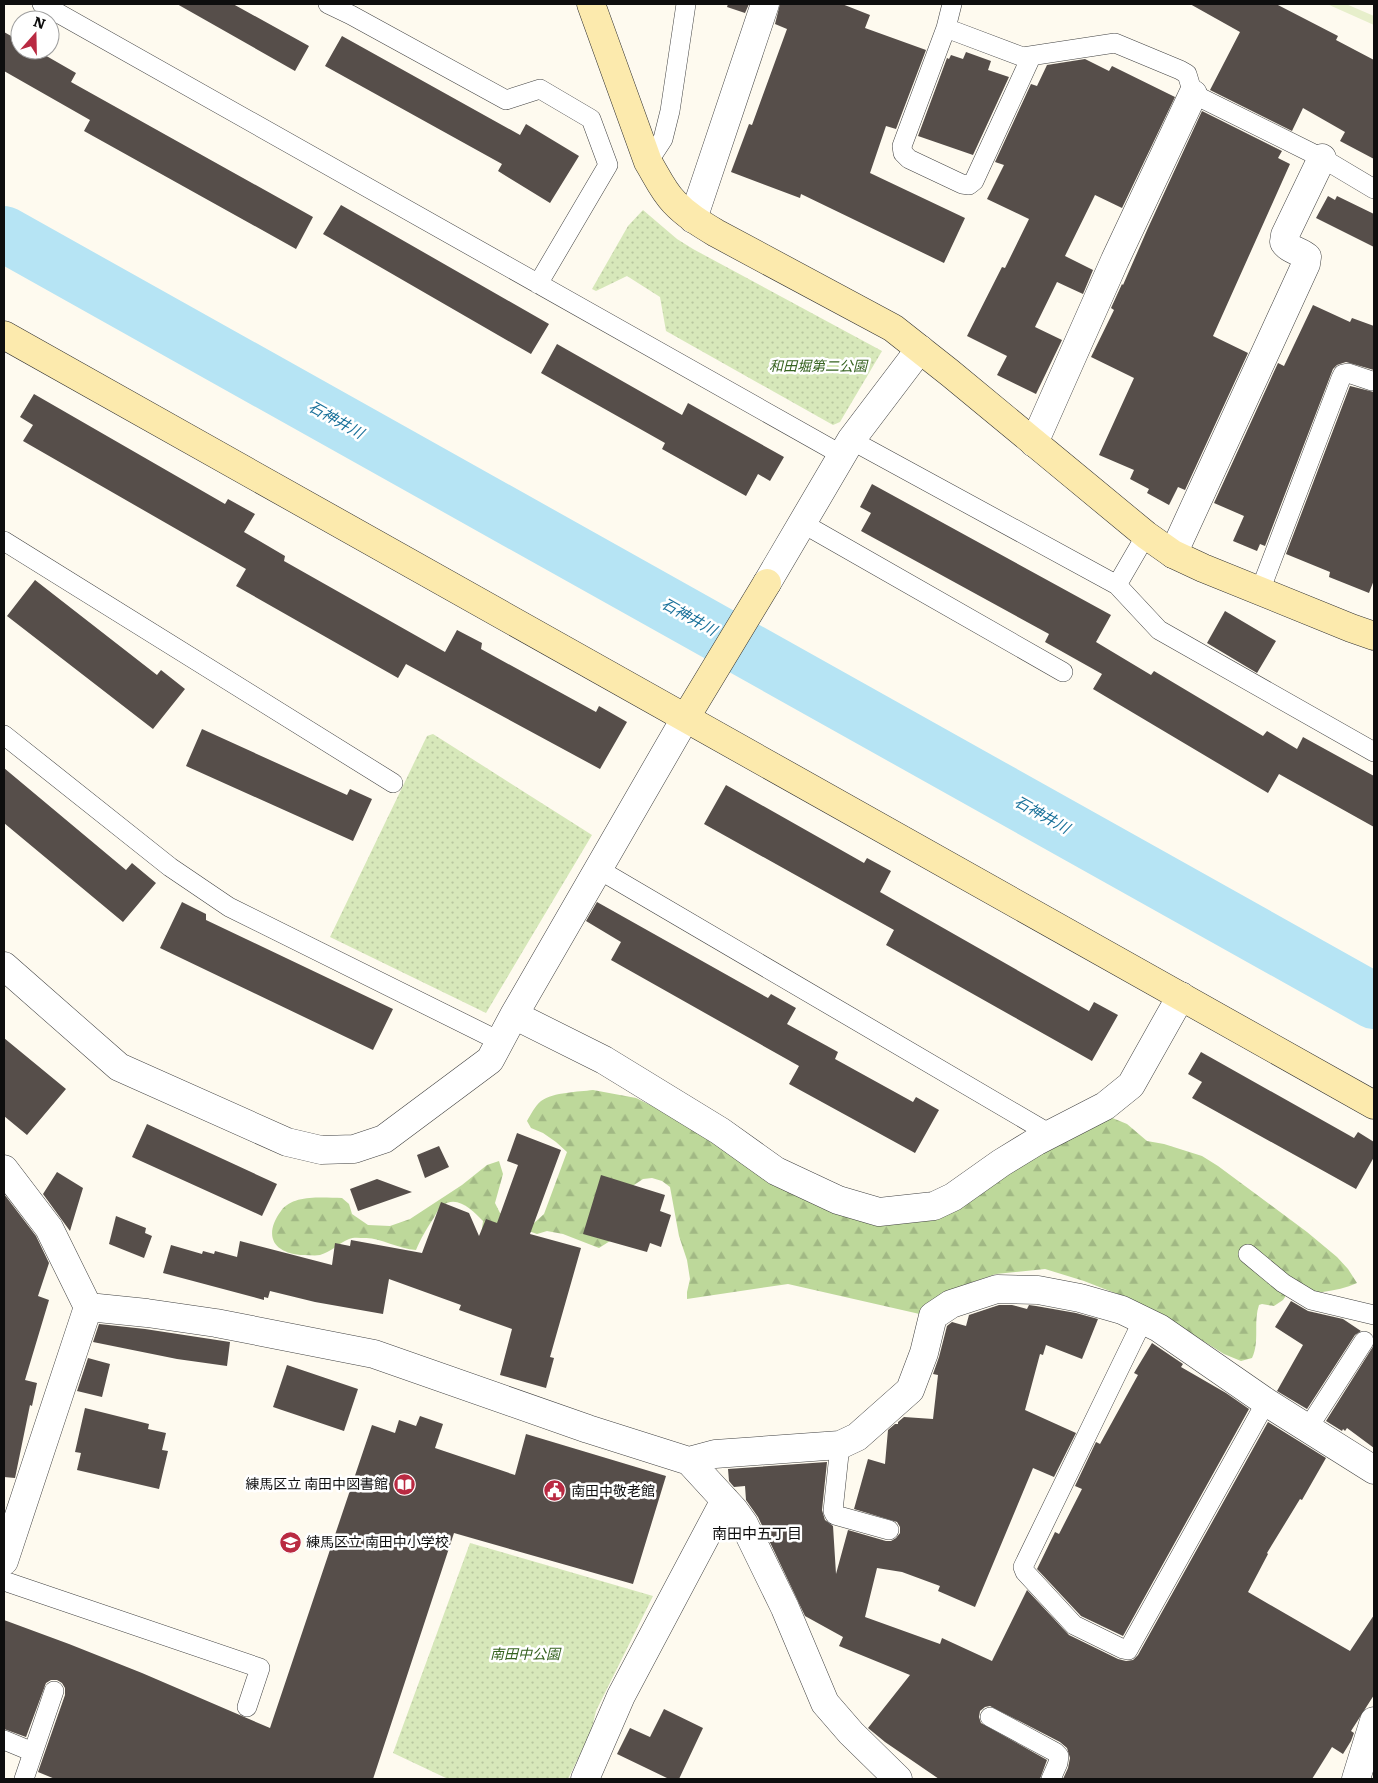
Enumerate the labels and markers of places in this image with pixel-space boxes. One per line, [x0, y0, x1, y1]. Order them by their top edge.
library icon: 練馬区立 南田中図書館 [392, 1472, 416, 1496]
place label: 練馬区立 南田中図書館 [245, 1473, 388, 1493]
public building icon: 南田中敬老館 [543, 1479, 567, 1503]
place label: 南田中敬老館 [571, 1480, 655, 1500]
school or university icon: 練馬区立 南田中小学校 [278, 1530, 302, 1554]
place label: 練馬区立 南田中小学校 [306, 1531, 449, 1551]

